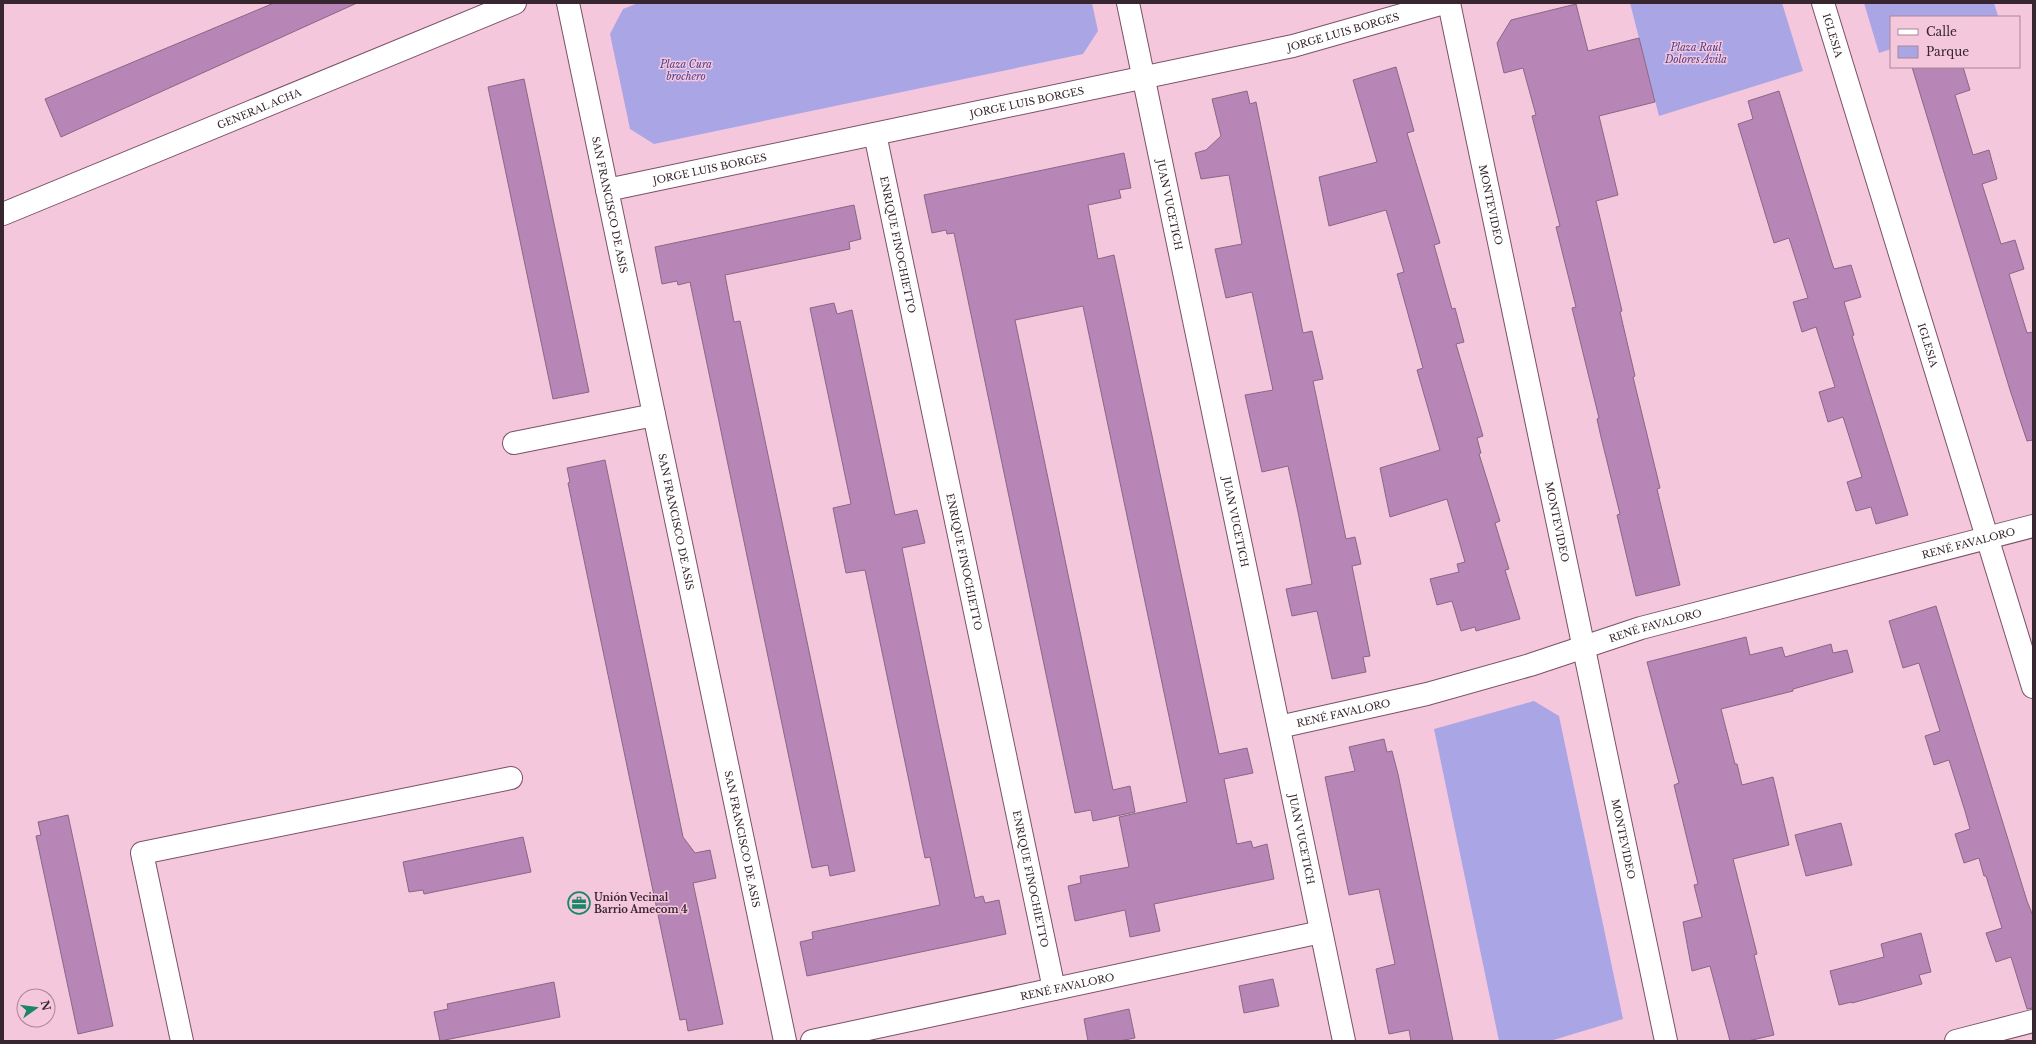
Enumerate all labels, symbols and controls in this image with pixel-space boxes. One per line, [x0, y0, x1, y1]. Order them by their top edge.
street label: JORGE LUIS BORGES [1284, 10, 1401, 55]
street label: IGLESIA [1820, 12, 1845, 60]
legend [1890, 16, 2020, 68]
text: Calle [1926, 24, 1957, 39]
park label: Plaza Raúl Dolores Ávila [1664, 41, 1727, 66]
text: Parque [1926, 44, 1969, 59]
park label: Plaza Cura brochero [659, 58, 712, 83]
street label: JORGE LUIS BORGES [967, 84, 1085, 121]
street label: GENERAL ACHA [215, 86, 304, 132]
street label: SAN FRANCISCO DE ASIS [589, 135, 630, 274]
street label: JORGE LUIS BORGES [650, 151, 768, 188]
street label: JUAN VUCETICH [1153, 156, 1185, 251]
street label: MONTEVIDEO [1476, 163, 1505, 246]
street label: ENRIQUE FINOCHIETTO [877, 175, 918, 314]
street label: IGLESIA [1915, 322, 1941, 369]
street label: SAN FRANCISCO DE ASIS [655, 452, 697, 591]
street label: JUAN VUCETICH [1219, 473, 1251, 569]
street label: MONTEVIDEO [1542, 480, 1572, 563]
street label: ENRIQUE FINOCHIETTO [943, 492, 985, 632]
street label: RENÉ FAVALORO [1921, 525, 2017, 562]
street label: RENÉ FAVALORO [1607, 607, 1703, 645]
street label: RENÉ FAVALORO [1295, 696, 1392, 730]
street label: SAN FRANCISCO DE ASIS [722, 769, 763, 909]
street label: JUAN VUCETICH [1285, 791, 1317, 886]
street label: MONTEVIDEO [1609, 798, 1638, 880]
street label: ENRIQUE FINOCHIETTO [1010, 809, 1051, 949]
office icon: Unión Vecinal Barrio Amecom 4 [566, 890, 592, 916]
place label: Unión Vecinal Barrio Amecom 4 [594, 891, 688, 916]
street label: RENÉ FAVALORO [1019, 970, 1116, 1003]
north arrow [16, 988, 56, 1028]
text: N [38, 999, 54, 1013]

